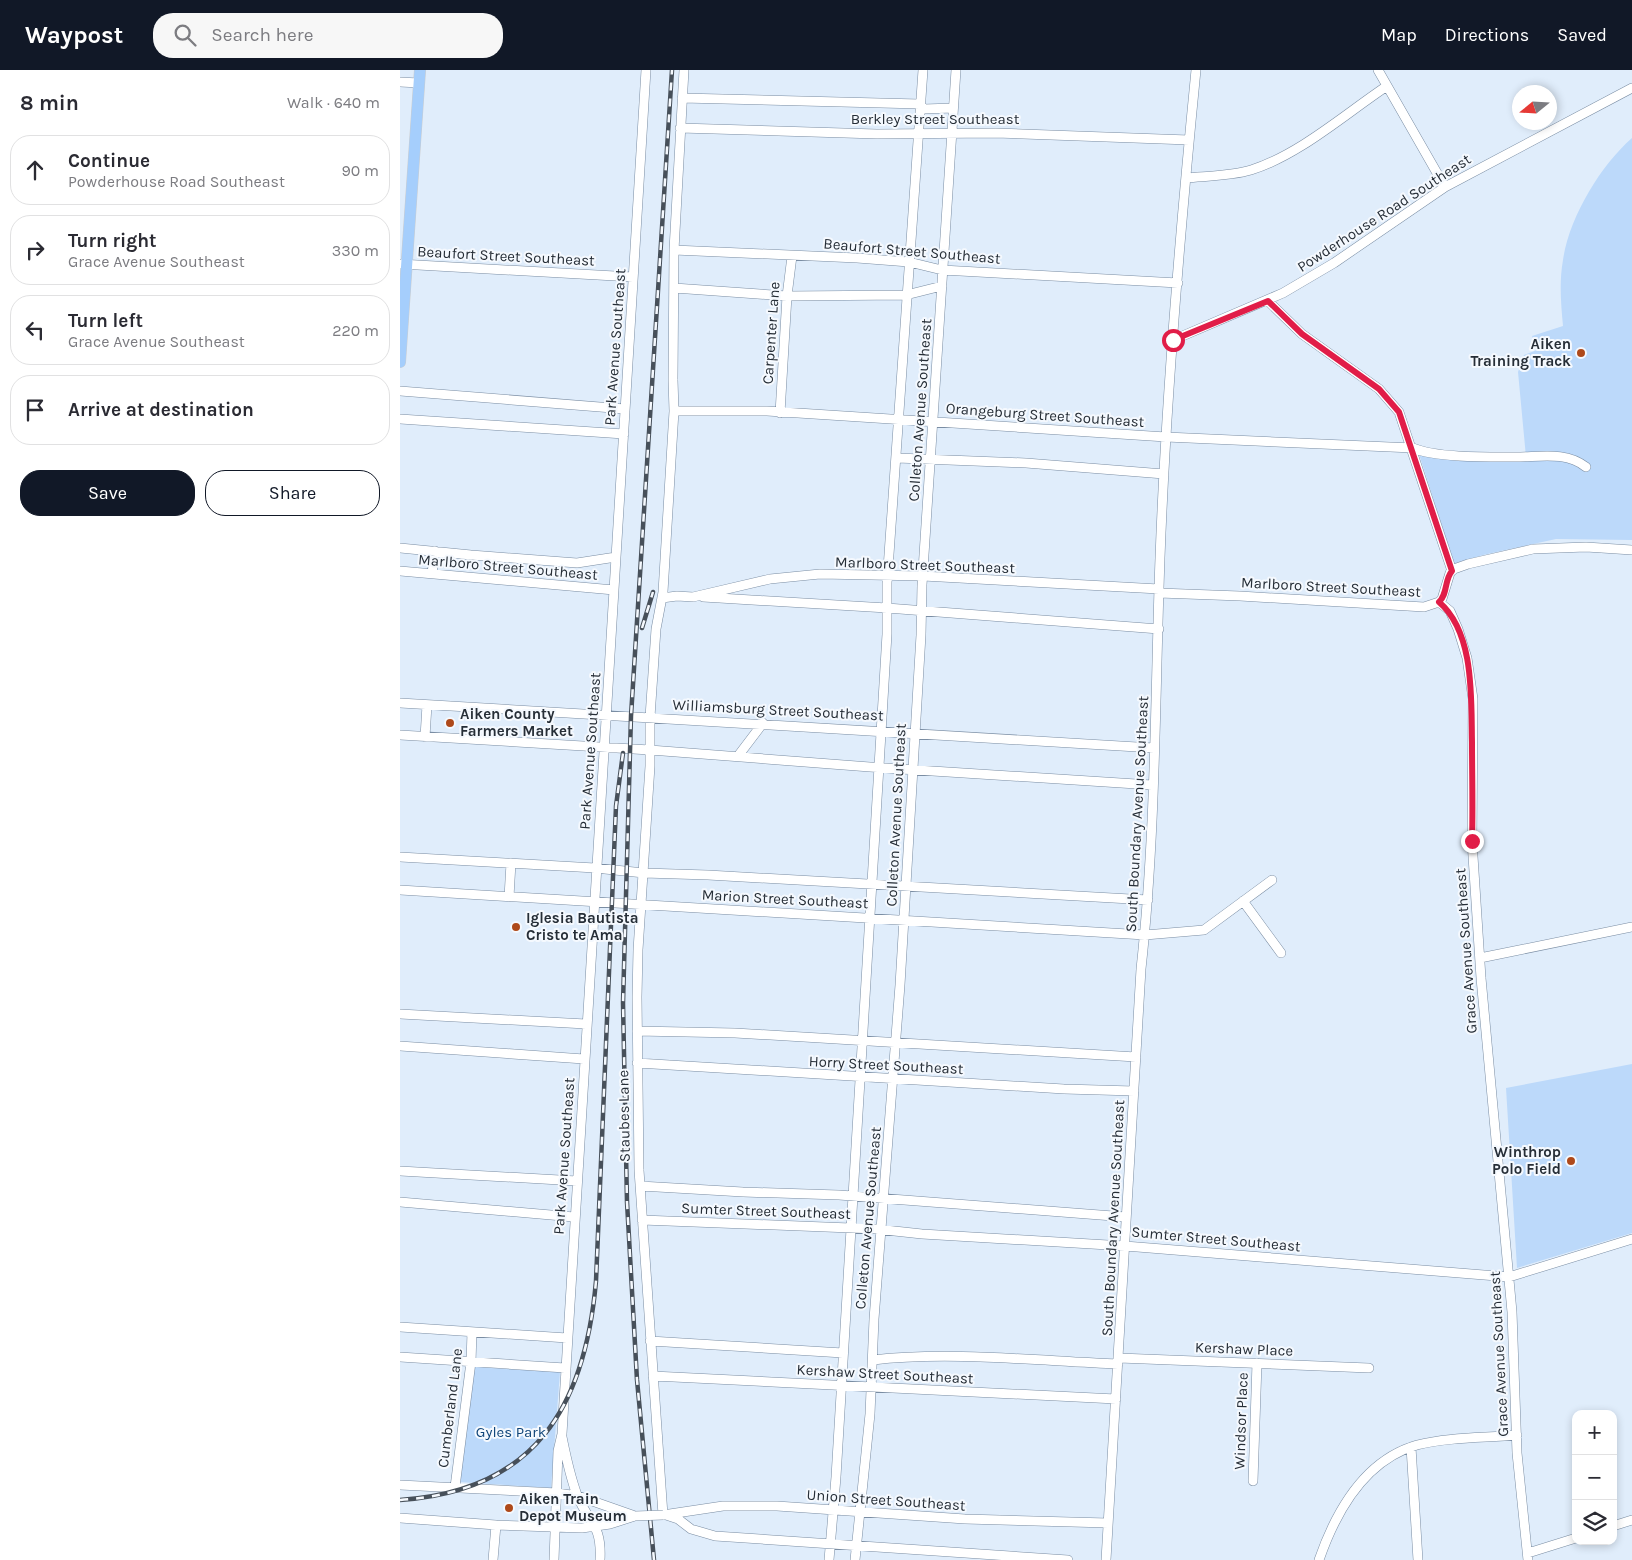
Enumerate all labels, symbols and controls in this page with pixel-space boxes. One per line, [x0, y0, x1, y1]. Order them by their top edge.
search box [153, 13, 503, 58]
text: Waypost [25, 21, 123, 49]
icon: search [171, 21, 199, 49]
text: Search here [211, 24, 313, 46]
text: Map [1381, 24, 1417, 46]
text: Directions [1445, 24, 1529, 46]
text: Saved [1557, 24, 1607, 46]
north arrow [1512, 85, 1557, 130]
text: 8 min [20, 91, 79, 115]
text: Walk · 640 m [287, 93, 380, 112]
street label: Berkley Street Southeast [851, 110, 1020, 128]
text: Continue [68, 150, 150, 172]
street label: Powderhouse Road Southeast [1294, 150, 1475, 276]
icon: ahead [21, 156, 49, 184]
text: 90 m [341, 161, 379, 180]
text: Powderhouse Road Southeast [68, 172, 285, 191]
text: Turn right [68, 230, 157, 252]
street label: Beaufort Street Southeast [823, 234, 1002, 268]
icon: right [21, 236, 49, 264]
text: 330 m [332, 241, 379, 260]
street label: Beaufort Street Southeast [417, 242, 595, 270]
text: Grace Avenue Southeast [68, 252, 245, 271]
street label: Park Avenue Southeast [601, 267, 629, 426]
street label: Carpenter Lane [758, 281, 784, 385]
text: Turn left [68, 310, 143, 332]
icon: left [21, 316, 49, 344]
street label: Colleton Avenue Southeast [905, 318, 935, 502]
text: 220 m [332, 321, 379, 340]
route start [1162, 329, 1185, 352]
text: Grace Avenue Southeast [68, 332, 245, 351]
place label: Aiken Training Track [1470, 335, 1571, 370]
marker: Aiken Training Track [1575, 347, 1587, 359]
icon: arrive [21, 396, 49, 424]
text: Arrive at destination [68, 399, 254, 421]
street label: Orangeburg Street Southeast [945, 399, 1145, 431]
button: Save [20, 470, 195, 516]
button: Share [205, 470, 380, 516]
street label: Marlboro Street Southeast [417, 550, 599, 584]
street label: Marlboro Street Southeast [835, 553, 1016, 577]
street label: Marlboro Street Southeast [1241, 573, 1422, 601]
street label: Park Avenue Southeast [576, 671, 604, 830]
street label: Williamsburg Street Southeast [672, 695, 884, 725]
street label: South Boundary Avenue Southeast [1122, 695, 1152, 933]
place label: Aiken County Farmers Market [460, 705, 573, 740]
marker: Aiken County Farmers Market [444, 717, 456, 729]
street label: Colleton Avenue Southeast [882, 723, 910, 907]
route end [1461, 830, 1484, 853]
street label: Grace Avenue Southeast [1451, 867, 1481, 1034]
street label: Marion Street Southeast [701, 886, 869, 912]
place label: Iglesia Bautista Cristo te Ama [526, 909, 639, 944]
marker: Iglesia Bautista Cristo te Ama [510, 921, 522, 933]
street label: Horry Street Southeast [808, 1052, 964, 1078]
street label: Staubes Lane [614, 1070, 634, 1162]
street label: Park Avenue Southeast [550, 1076, 578, 1235]
street label: South Boundary Avenue Southeast [1098, 1099, 1128, 1337]
street label: Colleton Avenue Southeast [851, 1126, 885, 1310]
place label: Winthrop Polo Field [1492, 1143, 1561, 1178]
marker: Winthrop Polo Field [1565, 1155, 1577, 1167]
street label: Sumter Street Southeast [681, 1199, 852, 1223]
street label: Sumter Street Southeast [1131, 1223, 1302, 1255]
street label: Grace Avenue Southeast [1486, 1270, 1512, 1437]
street label: Kershaw Place [1195, 1338, 1293, 1360]
street label: Cumberland Lane [434, 1347, 466, 1469]
street label: Kershaw Street Southeast [796, 1360, 974, 1388]
street label: Windsor Place [1230, 1372, 1252, 1470]
map controls [1572, 1410, 1617, 1545]
button: + [1572, 1410, 1617, 1455]
park label: Gyles Park [476, 1423, 546, 1441]
button: − [1572, 1455, 1617, 1500]
street label: Union Street Southeast [806, 1485, 966, 1515]
place label: Aiken Train Depot Museum [519, 1490, 627, 1525]
button: layers [1572, 1500, 1617, 1545]
marker: Aiken Train Depot Museum [503, 1502, 515, 1514]

